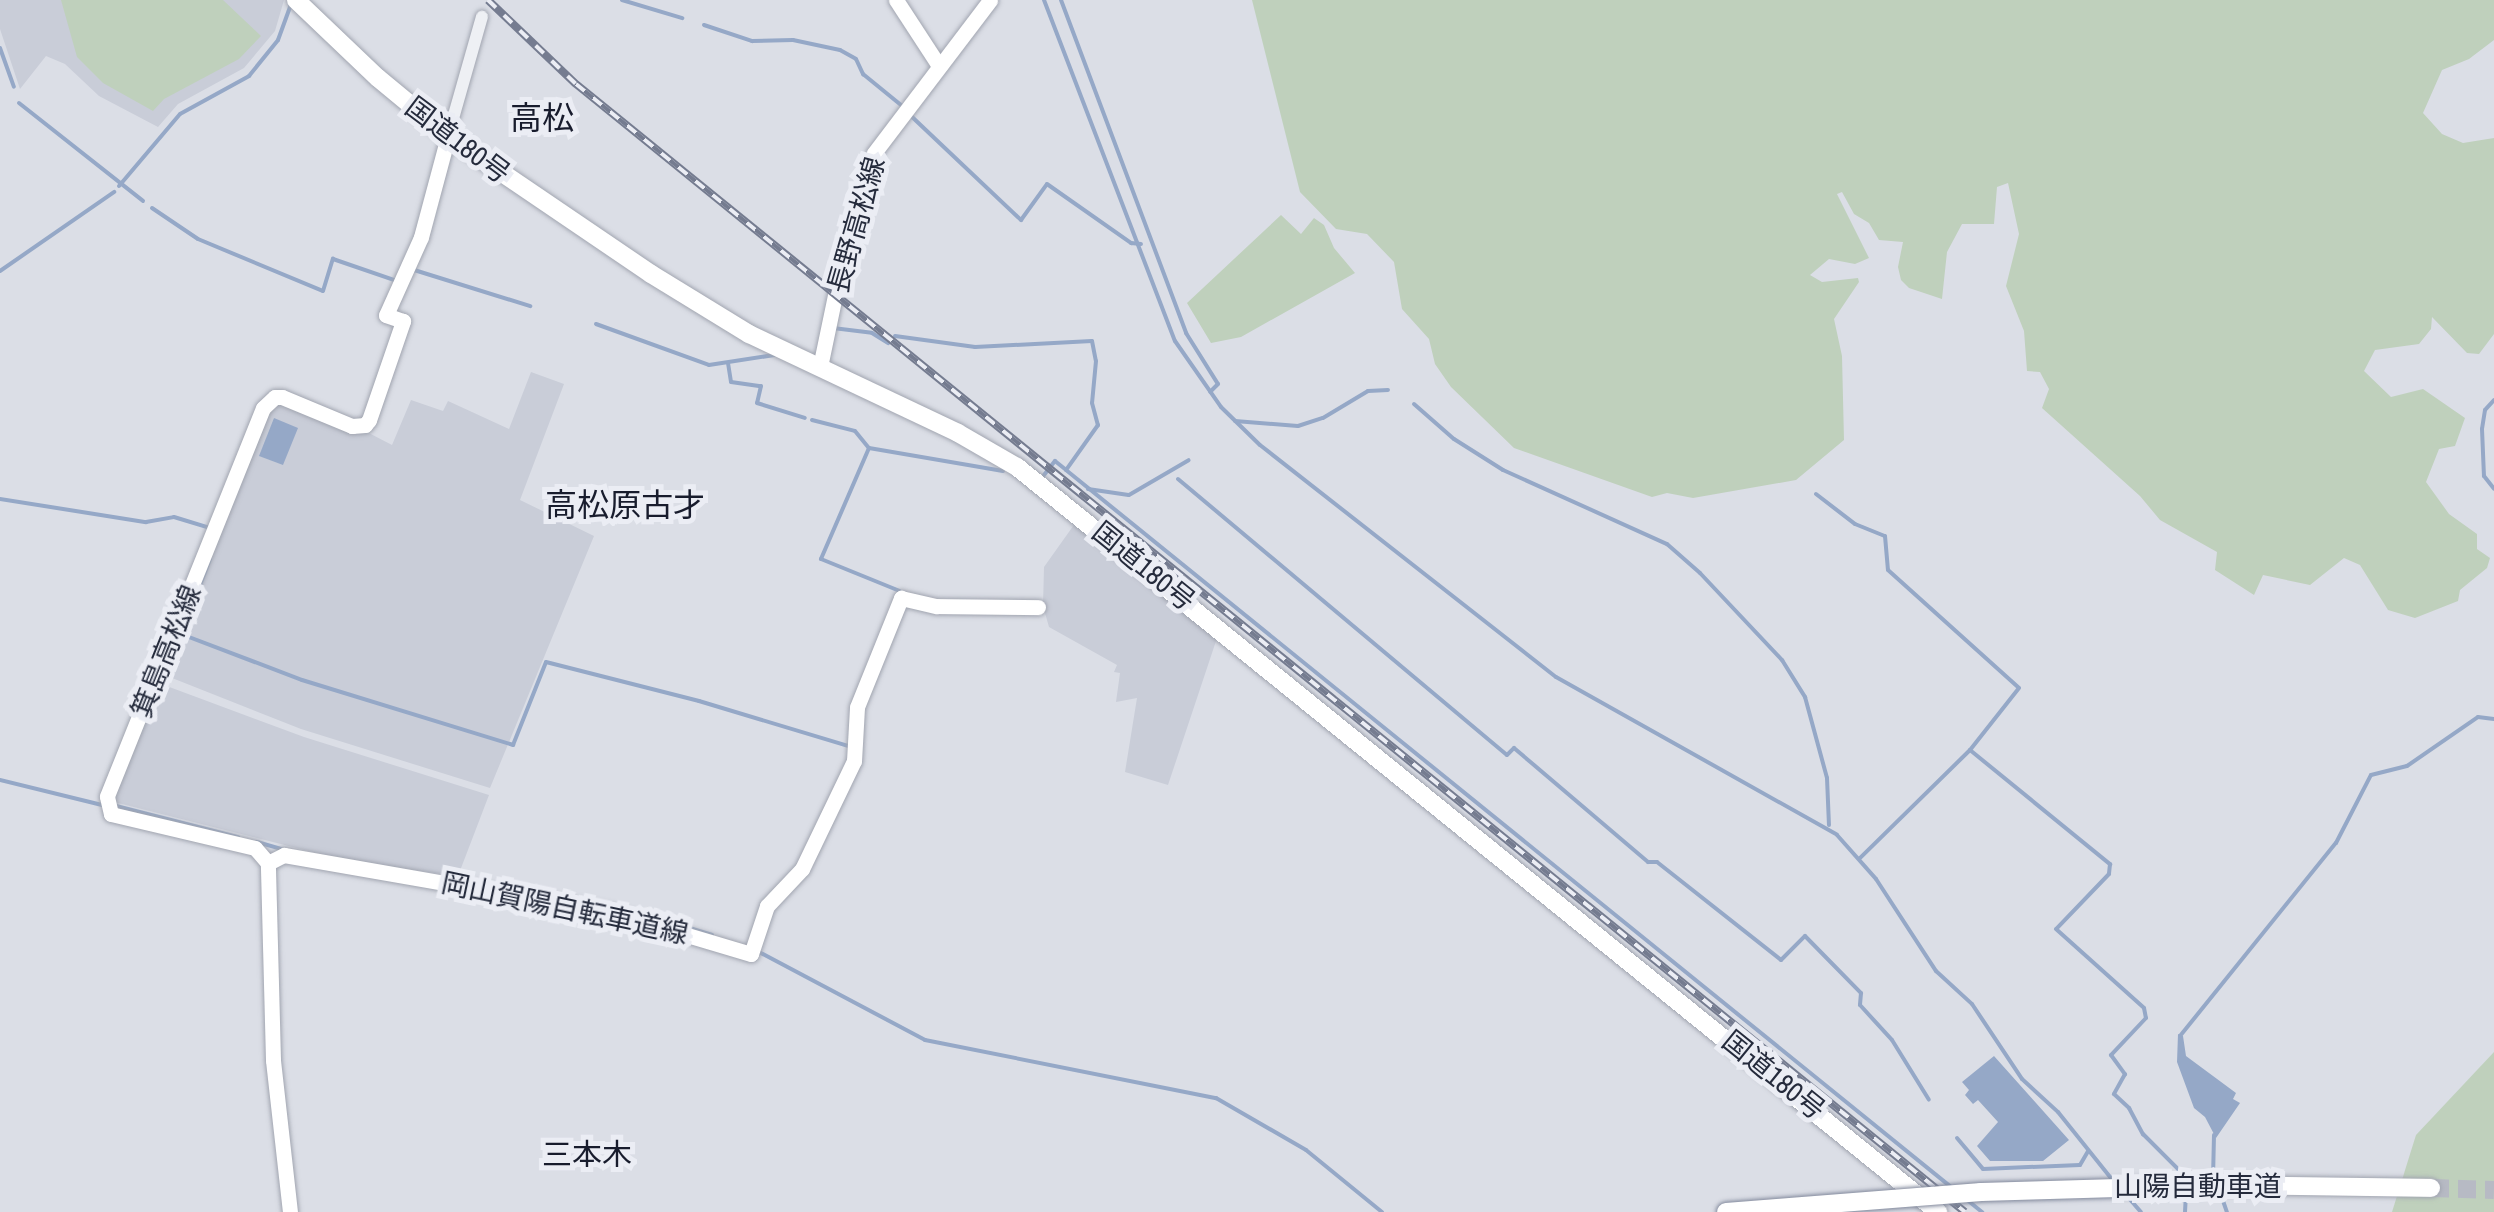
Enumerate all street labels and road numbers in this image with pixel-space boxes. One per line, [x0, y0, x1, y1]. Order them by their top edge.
street label: 国道180号 [399, 90, 517, 190]
street label: 長野高松線 [821, 153, 891, 297]
street label: 国道180号 [1086, 514, 1202, 618]
street label: 箕島高松線 [124, 580, 208, 722]
street label: 岡山賀陽自転車道線 [438, 865, 692, 951]
street label: 国道180号 [1716, 1023, 1832, 1127]
street label: 山陽自動車道 [2114, 1169, 2282, 1203]

